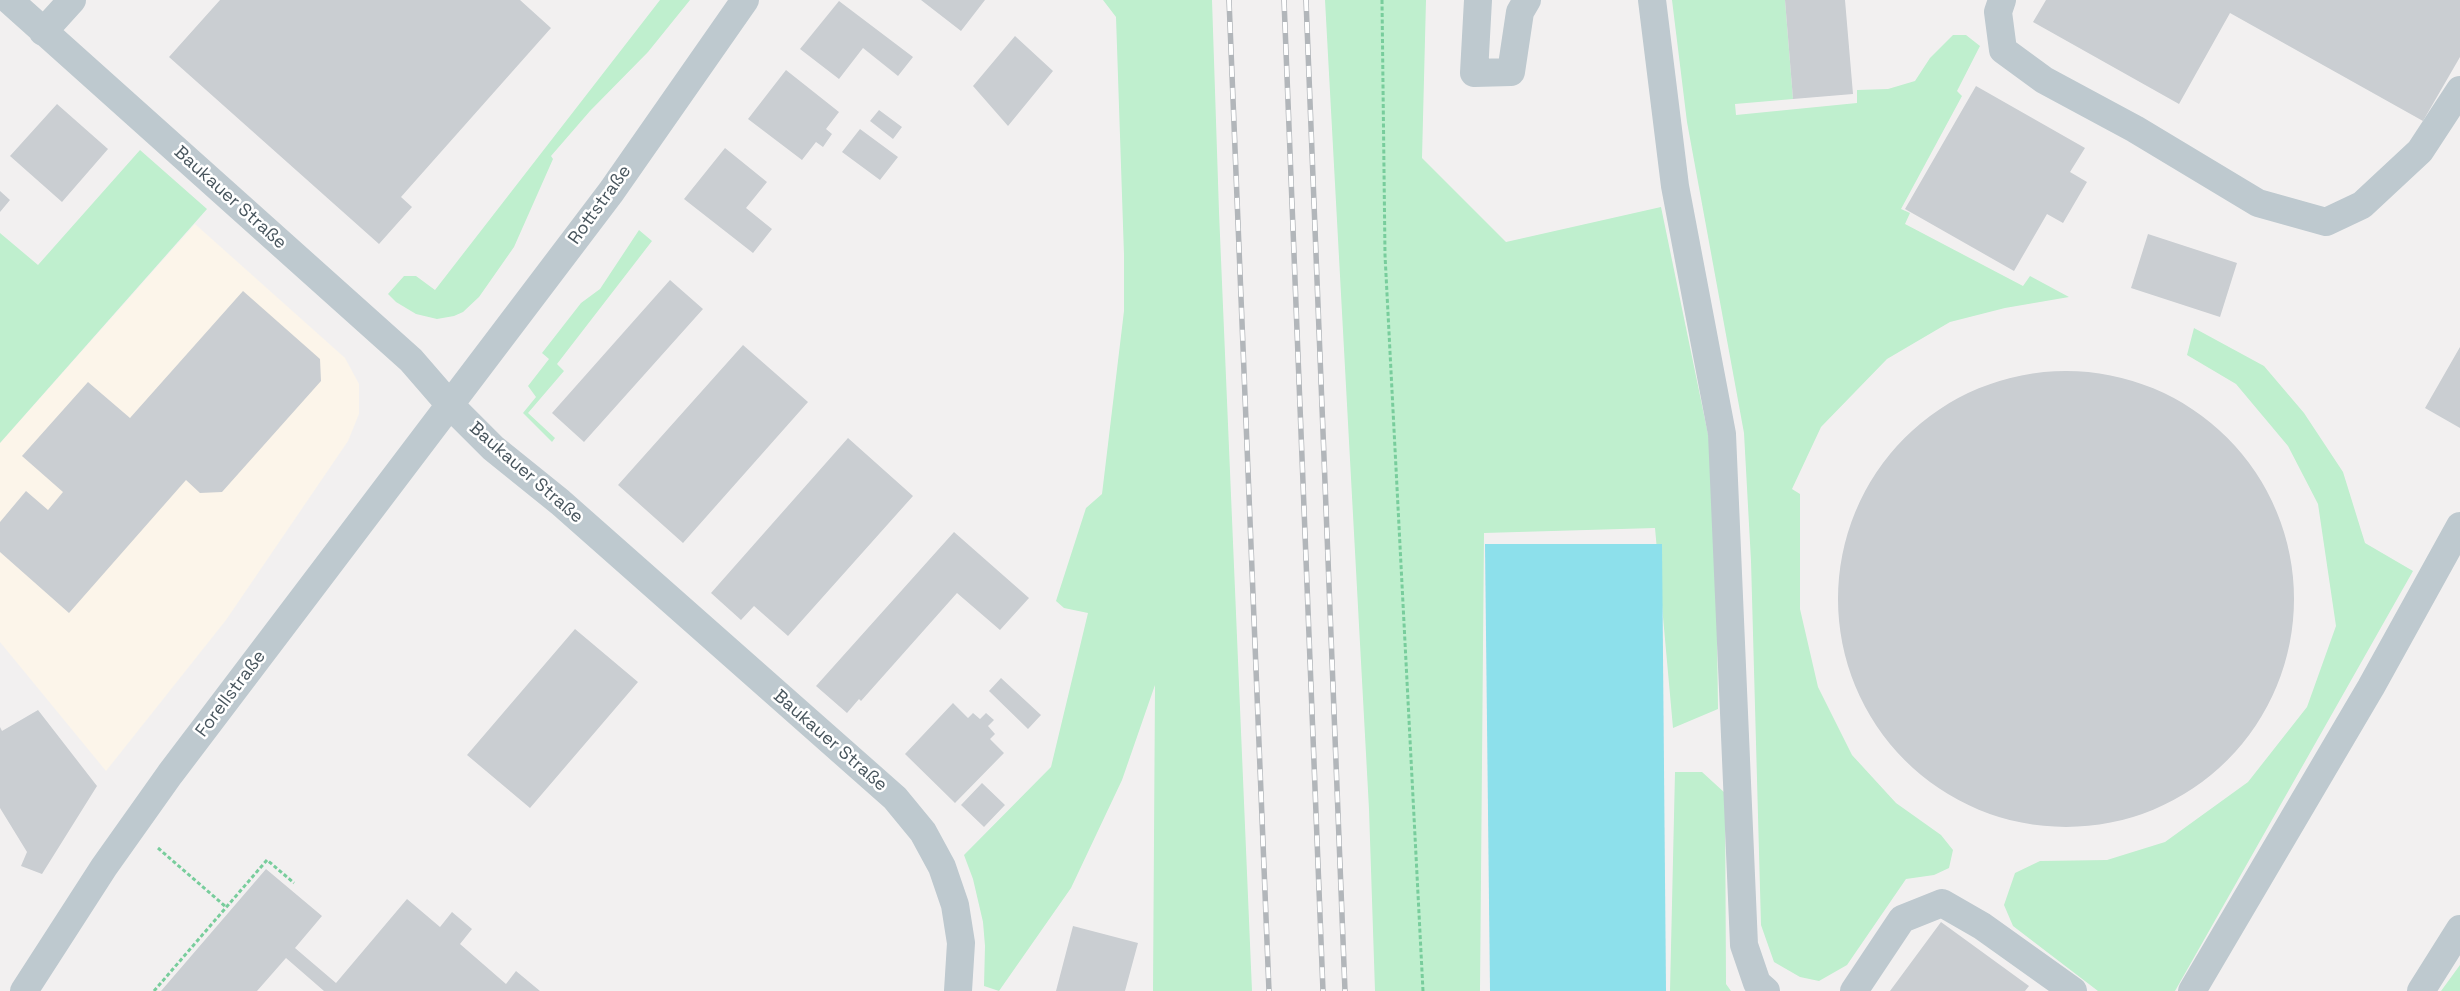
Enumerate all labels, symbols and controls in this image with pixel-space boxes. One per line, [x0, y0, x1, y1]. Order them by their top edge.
street label: Baukauer Straße [169, 142, 291, 254]
street label: Rottstraße [564, 161, 636, 249]
street label: Baukauer Straße [465, 418, 587, 528]
street label: Forellstraße [191, 646, 271, 742]
street label: Baukauer Straße [769, 686, 891, 796]

